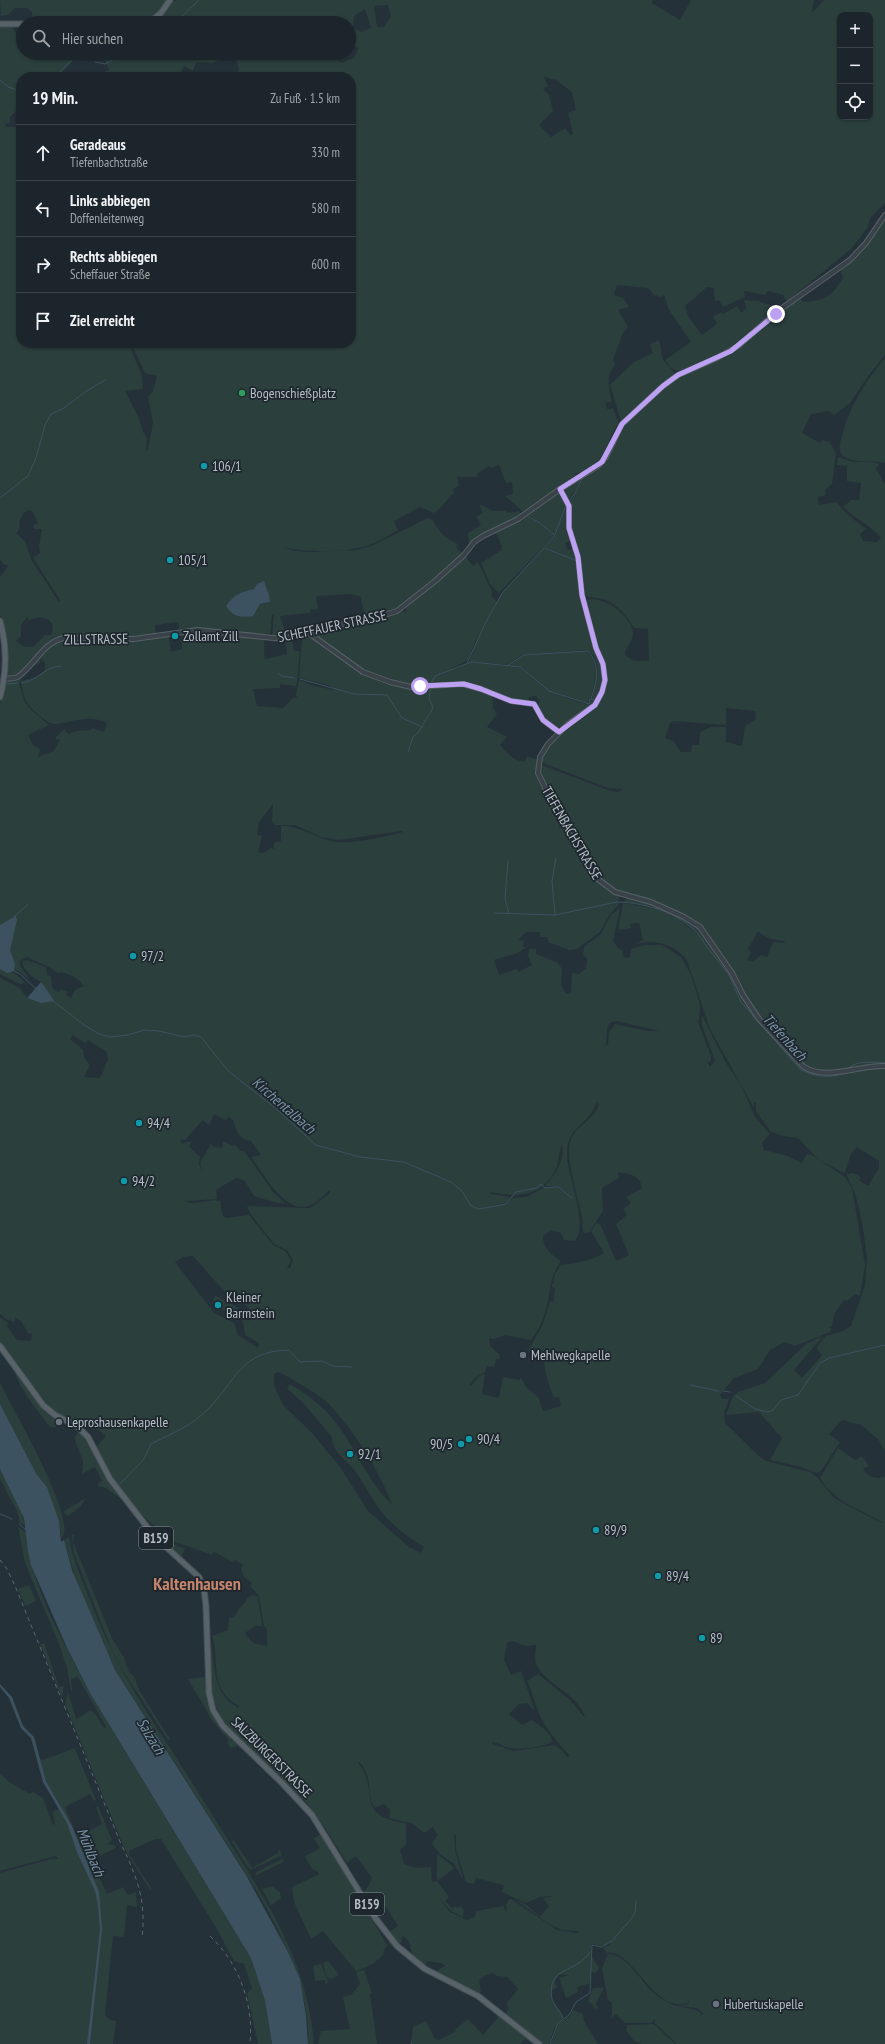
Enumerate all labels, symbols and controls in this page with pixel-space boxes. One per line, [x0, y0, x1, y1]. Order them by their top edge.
map controls [837, 12, 873, 120]
button: + [837, 12, 873, 48]
search box [16, 16, 356, 60]
icon: search [30, 27, 52, 49]
text: Hier suchen [62, 29, 123, 48]
button: − [837, 48, 873, 84]
button: locate [837, 84, 873, 120]
text: 19 Min. [32, 87, 78, 109]
text: Zu Fuß · 1.5 km [270, 90, 340, 107]
text: Geradeaus [70, 135, 126, 154]
icon: ahead [32, 142, 54, 164]
text: 330 m [311, 144, 340, 161]
text: Tiefenbachstraße [70, 154, 148, 171]
text: Links abbiegen [70, 191, 150, 210]
icon: left [32, 198, 54, 220]
text: 580 m [311, 200, 340, 217]
text: Doffenleitenweg [70, 210, 144, 227]
text: Rechts abbiegen [70, 247, 157, 266]
icon: right [32, 254, 54, 276]
text: 600 m [311, 256, 340, 273]
text: Scheffauer Straße [70, 266, 150, 283]
route end [767, 305, 785, 323]
icon: arrive [32, 310, 54, 332]
text: Ziel erreicht [70, 311, 135, 330]
place label: Bogenschießplatz [250, 384, 336, 402]
marker: Bogenschießplatz [237, 388, 247, 398]
place label: 106/1 [212, 457, 241, 475]
marker: 106/1 [199, 461, 209, 471]
place label: 105/1 [178, 551, 207, 569]
marker: 105/1 [165, 555, 175, 565]
street label: SCHEFFAUER STRASSE [276, 606, 388, 646]
place label: Zollamt Zill [183, 627, 239, 645]
street label: ZILLSTRASSE [64, 629, 128, 649]
marker: Zollamt Zill [170, 631, 180, 641]
route start [411, 677, 429, 695]
street label: TIEFENBACHSTRASSE [538, 783, 606, 883]
place label: 97/2 [141, 947, 164, 965]
marker: 97/2 [128, 951, 138, 961]
water label: Tiefenbach [759, 1009, 812, 1066]
water label: Kirchentalbach [248, 1072, 321, 1139]
place label: 94/4 [147, 1114, 171, 1132]
marker: 94/4 [134, 1118, 144, 1128]
place label: 94/2 [132, 1172, 155, 1190]
marker: 94/2 [119, 1176, 129, 1186]
place label: Kleiner Barmstein [226, 1288, 275, 1322]
marker: Kleiner Barmstein [213, 1300, 223, 1310]
place label: Mehlwegkapelle [531, 1346, 610, 1364]
marker: Mehlwegkapelle [518, 1350, 528, 1360]
place label: Leproshausenkapelle [67, 1413, 169, 1431]
marker: Leproshausenkapelle [54, 1417, 64, 1427]
place label: 90/4 [477, 1430, 501, 1448]
marker: 90/4 [464, 1434, 474, 1444]
place label: 90/5 [430, 1435, 453, 1453]
marker: 90/5 [456, 1439, 466, 1449]
place label: 92/1 [358, 1445, 381, 1463]
marker: 92/1 [345, 1449, 355, 1459]
place label: 89/9 [604, 1521, 627, 1539]
marker: 89/9 [591, 1525, 601, 1535]
road number: B159 [139, 1527, 173, 1549]
place label: 89/4 [666, 1567, 690, 1585]
marker: 89/4 [653, 1571, 663, 1581]
district label: Kaltenhausen [153, 1572, 241, 1595]
place label: 89 [710, 1629, 723, 1647]
marker: 89 [697, 1633, 707, 1643]
street label: SALZBURGERSTRASSE [228, 1713, 316, 1801]
water label: Salzach [133, 1714, 170, 1759]
water label: Mühlbach [73, 1825, 110, 1880]
road number: B159 [350, 1893, 384, 1915]
place label: Hubertuskapelle [724, 1995, 804, 2013]
marker: Hubertuskapelle [711, 1999, 721, 2009]

